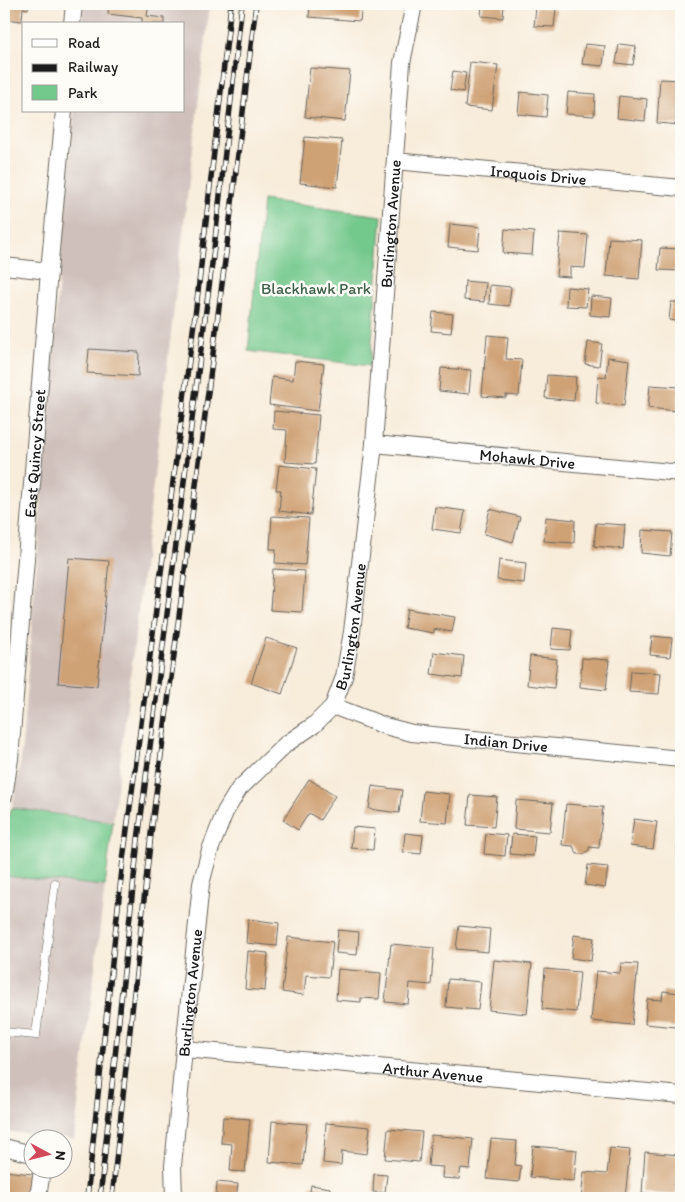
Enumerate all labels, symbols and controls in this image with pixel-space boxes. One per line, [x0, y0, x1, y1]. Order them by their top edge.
legend [22, 22, 185, 112]
text: Road [68, 34, 101, 52]
text: Railway [68, 58, 118, 76]
text: Park [68, 84, 98, 102]
street label: Burlington Avenue [377, 159, 405, 288]
street label: Iroquois Drive [489, 161, 588, 189]
park label: Blackhawk Park [261, 279, 371, 298]
street label: East Quincy Street [20, 389, 50, 518]
street label: Mohawk Drive [479, 445, 576, 473]
street label: Burlington Avenue [331, 562, 370, 693]
street label: Indian Drive [463, 729, 549, 756]
street label: Burlington Avenue [174, 928, 206, 1058]
street label: Arthur Avenue [382, 1058, 484, 1087]
north arrow [22, 1130, 72, 1180]
text: N [51, 1150, 69, 1161]

